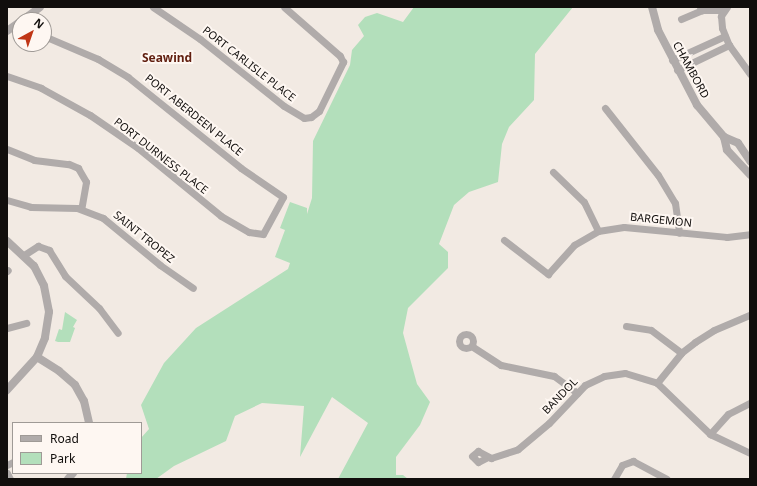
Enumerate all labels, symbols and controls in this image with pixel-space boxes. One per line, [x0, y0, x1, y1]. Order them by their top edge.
north arrow [12, 12, 52, 52]
text: N [31, 15, 48, 32]
street label: PORT CARLISLE PLACE [200, 24, 298, 104]
street label: CHAMBORD [670, 39, 712, 101]
district label: Seawind [142, 51, 192, 65]
street label: PORT ABERDEEN PLACE [142, 71, 246, 159]
street label: PORT DURNESS PLACE [111, 115, 211, 197]
street label: SAINT TROPEZ [111, 208, 177, 266]
street label: BARGEMON [629, 210, 693, 230]
street label: BANDOL [540, 375, 580, 417]
legend [12, 422, 142, 474]
text: Road [50, 430, 79, 447]
text: Park [50, 450, 75, 467]

